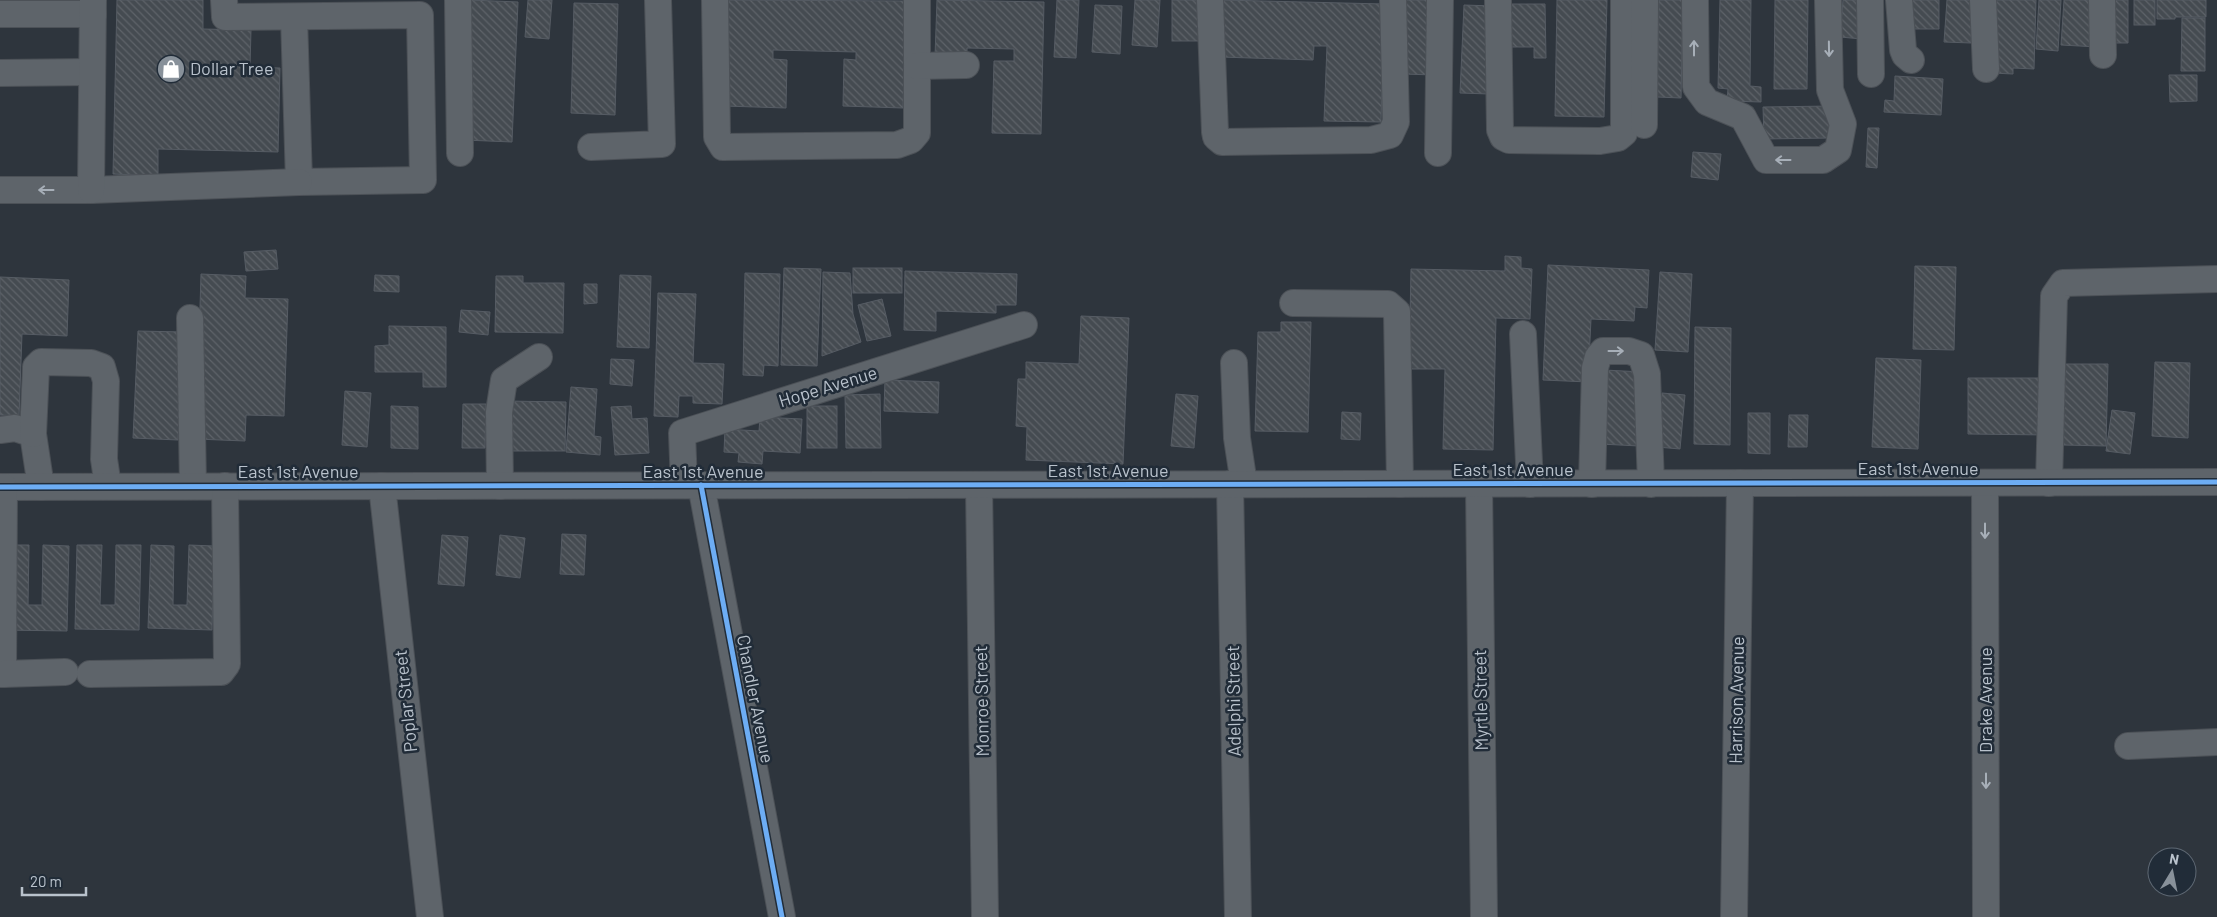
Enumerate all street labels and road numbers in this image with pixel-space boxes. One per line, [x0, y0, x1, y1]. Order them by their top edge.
street label: Hope Avenue [776, 361, 880, 411]
street label: East 1st Avenue [1857, 457, 1979, 479]
street label: East 1st Avenue [1452, 458, 1574, 480]
street label: East 1st Avenue [1047, 459, 1169, 481]
street label: East 1st Avenue [237, 460, 359, 482]
street label: East 1st Avenue [642, 460, 764, 482]
street label: Chandler Avenue [733, 633, 779, 765]
street label: Harrison Avenue [1724, 636, 1748, 764]
street label: Monroe Street [969, 645, 993, 757]
street label: Adelphi Street [1221, 645, 1245, 757]
street label: Drake Avenue [1974, 647, 1996, 753]
street label: Poplar Street [389, 649, 421, 753]
street label: Myrtle Street [1468, 649, 1492, 751]

